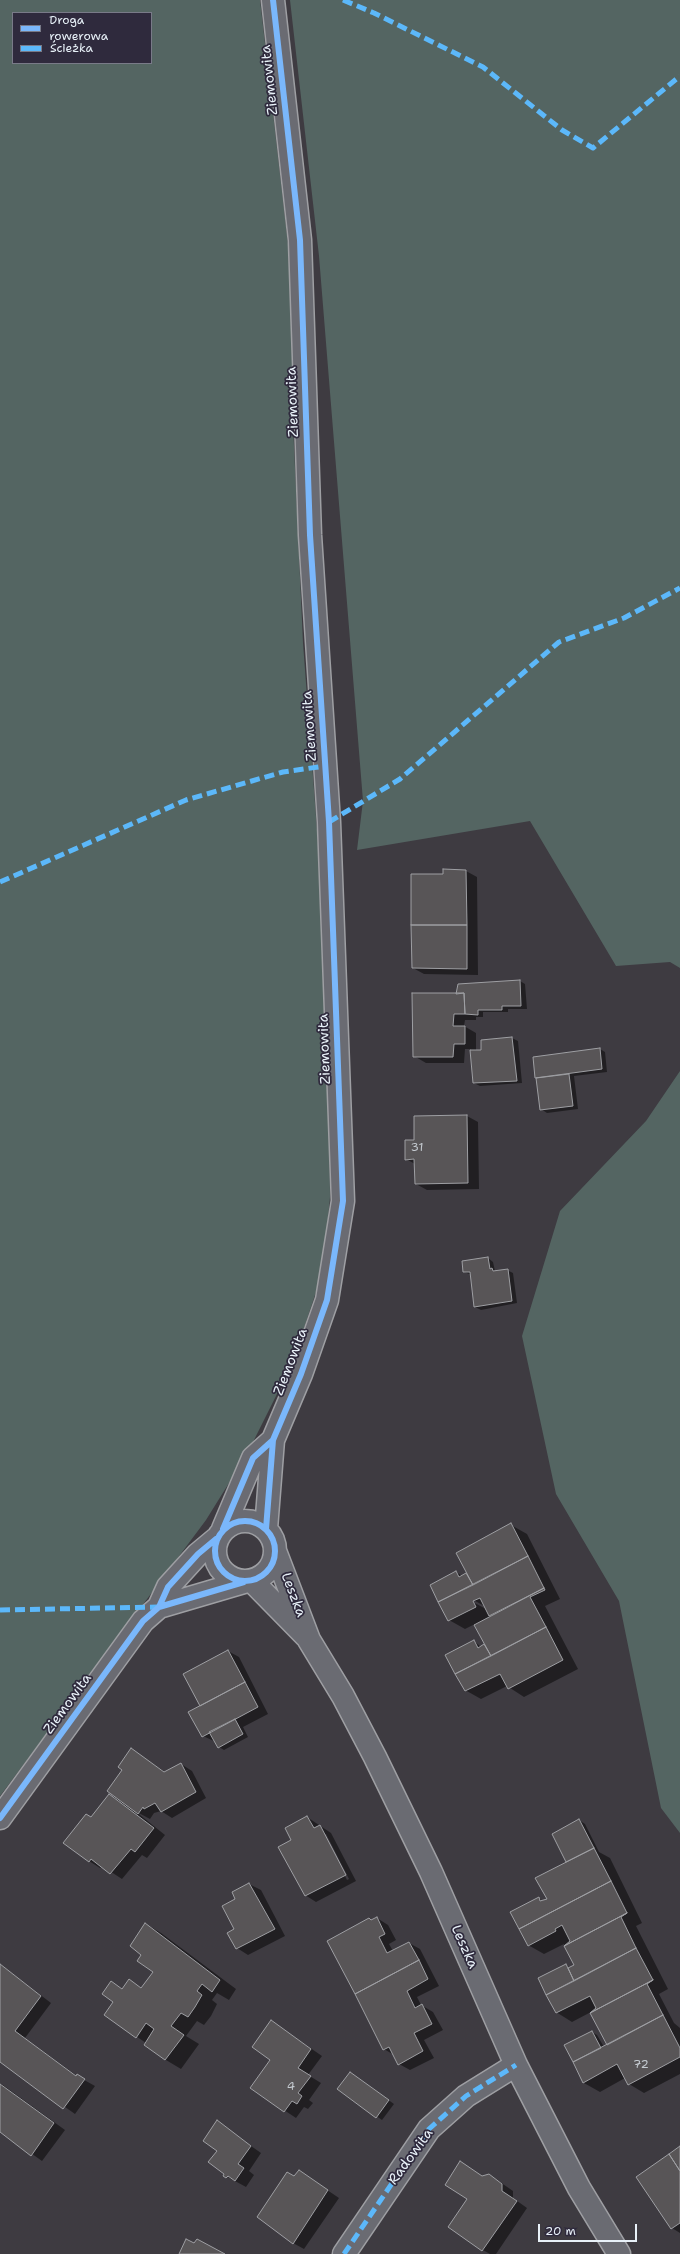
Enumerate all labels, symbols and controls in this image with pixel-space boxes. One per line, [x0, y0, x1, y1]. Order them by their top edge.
legend [12, 12, 152, 64]
text: Droga rowerowa [49, 12, 108, 44]
text: Ścieżka [50, 40, 93, 56]
street label: Ziemowita [258, 44, 282, 116]
street label: Ziemowita [283, 366, 303, 438]
street label: Ziemowita [299, 690, 321, 762]
street label: Ziemowita [315, 1013, 335, 1085]
house number: 31 [411, 1141, 423, 1155]
street label: Ziemowita [271, 1326, 311, 1398]
street label: Leszka [277, 1570, 309, 1620]
street label: Ziemowita [40, 1670, 96, 1738]
street label: Leszka [447, 1922, 481, 1972]
house number: 72 [633, 2058, 649, 2072]
house number: 4 [287, 2080, 295, 2094]
street label: Radowita [385, 2126, 437, 2188]
scale bar [540, 2216, 639, 2242]
text: 20 m [545, 2223, 576, 2239]

